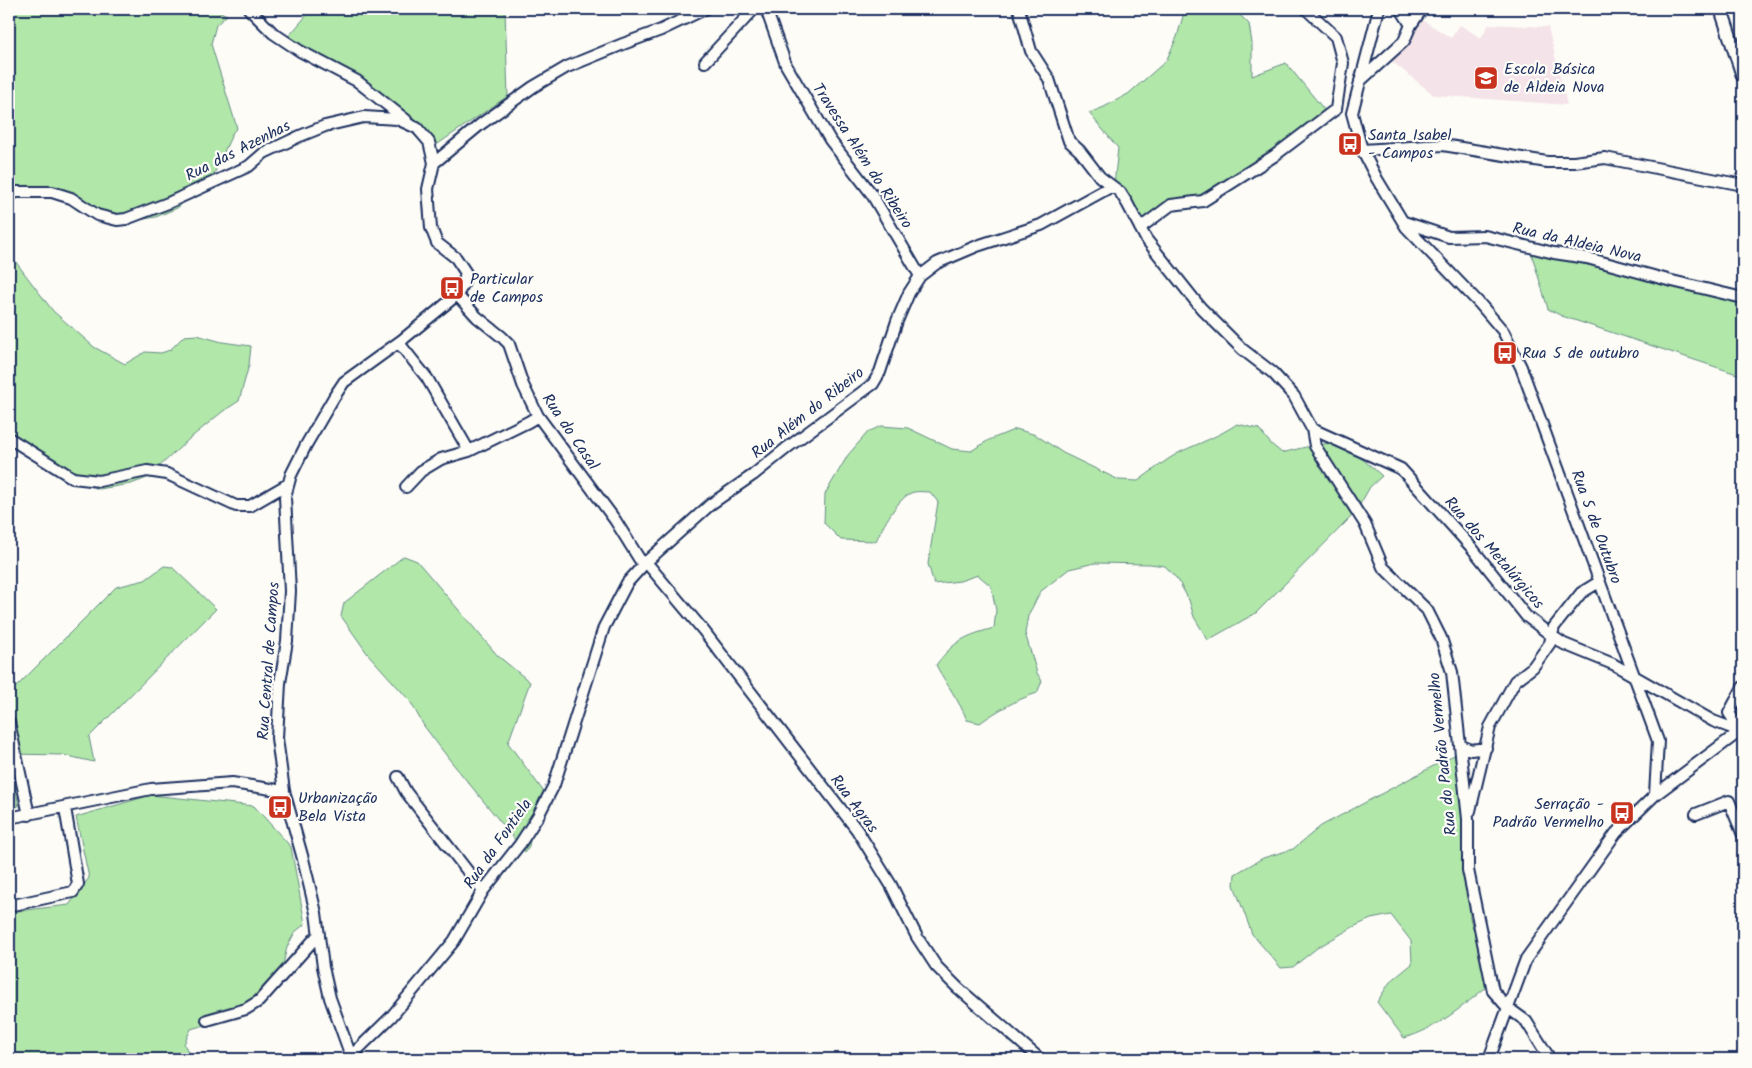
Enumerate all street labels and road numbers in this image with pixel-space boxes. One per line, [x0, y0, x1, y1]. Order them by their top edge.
street label: Travessa Além do Ribeiro [805, 78, 919, 234]
street label: Rua das Azenhas [181, 114, 295, 188]
street label: Rua da Aldeia Nova [1510, 216, 1644, 270]
street label: Rua Além do Ribeiro [746, 361, 870, 465]
street label: Rua do Casal [535, 389, 605, 476]
street label: Rua 5 de Outubro [1564, 466, 1628, 588]
street label: Rua dos Metalúrgicos [1438, 491, 1550, 615]
street label: Rua Central de Campos [251, 581, 287, 741]
street label: Rua do Padrão Vermelho [1422, 671, 1464, 837]
street label: Rua Agras [824, 769, 885, 839]
street label: Rua da Fontiela [457, 794, 539, 894]

